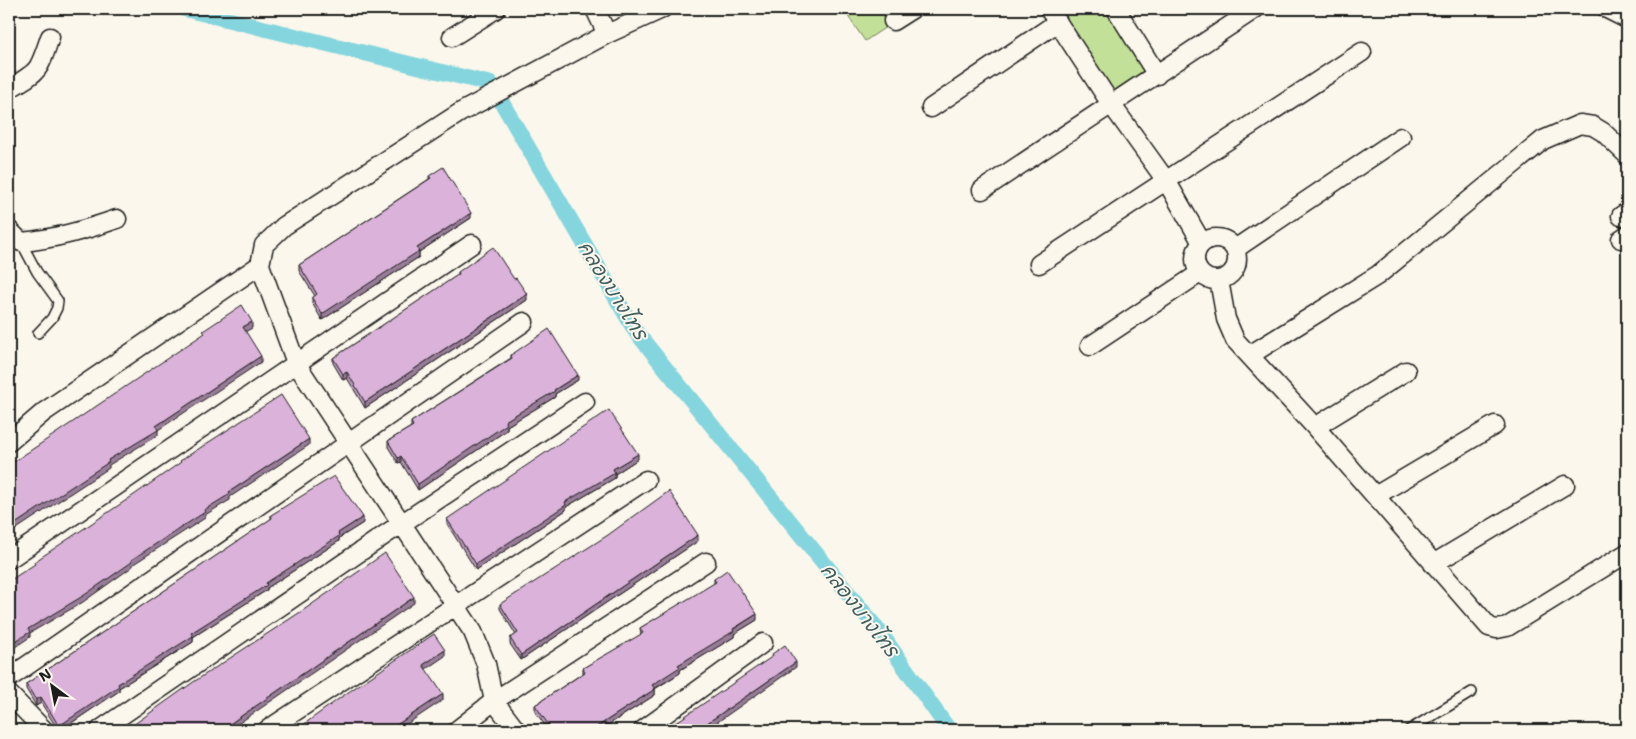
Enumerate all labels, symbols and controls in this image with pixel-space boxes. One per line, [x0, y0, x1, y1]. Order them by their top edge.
water label: คลองบางไทร [572, 236, 655, 346]
water label: คลองบางไทร [815, 558, 906, 664]
north arrow [28, 662, 78, 712]
text: N [36, 664, 55, 686]

